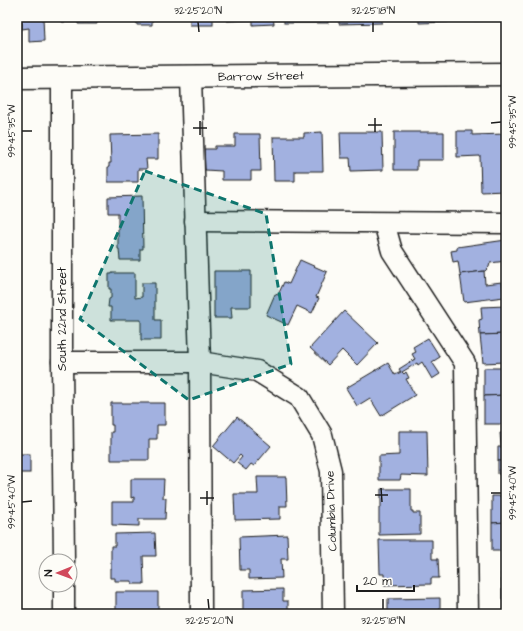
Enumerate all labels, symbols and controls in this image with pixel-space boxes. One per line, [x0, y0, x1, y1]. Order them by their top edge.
text: 32°25'20"N [174, 4, 222, 18]
text: 32°25'18"N [351, 4, 395, 18]
street label: Barrow Street [218, 67, 304, 86]
text: 99°45'35"W [506, 95, 520, 149]
text: 99°45'35"W [5, 104, 19, 158]
street label: South 22nd Street [54, 267, 71, 371]
text: 99°45'40"W [506, 465, 520, 520]
street label: Columbia Drive [322, 470, 341, 552]
text: 99°45'40"W [5, 474, 19, 529]
north arrow [38, 553, 78, 593]
scale bar [357, 567, 414, 593]
text: N [41, 569, 56, 577]
text: 20 m [363, 573, 392, 590]
text: 32°25'20"N [185, 614, 233, 628]
text: 32°25'18"N [361, 614, 405, 628]

